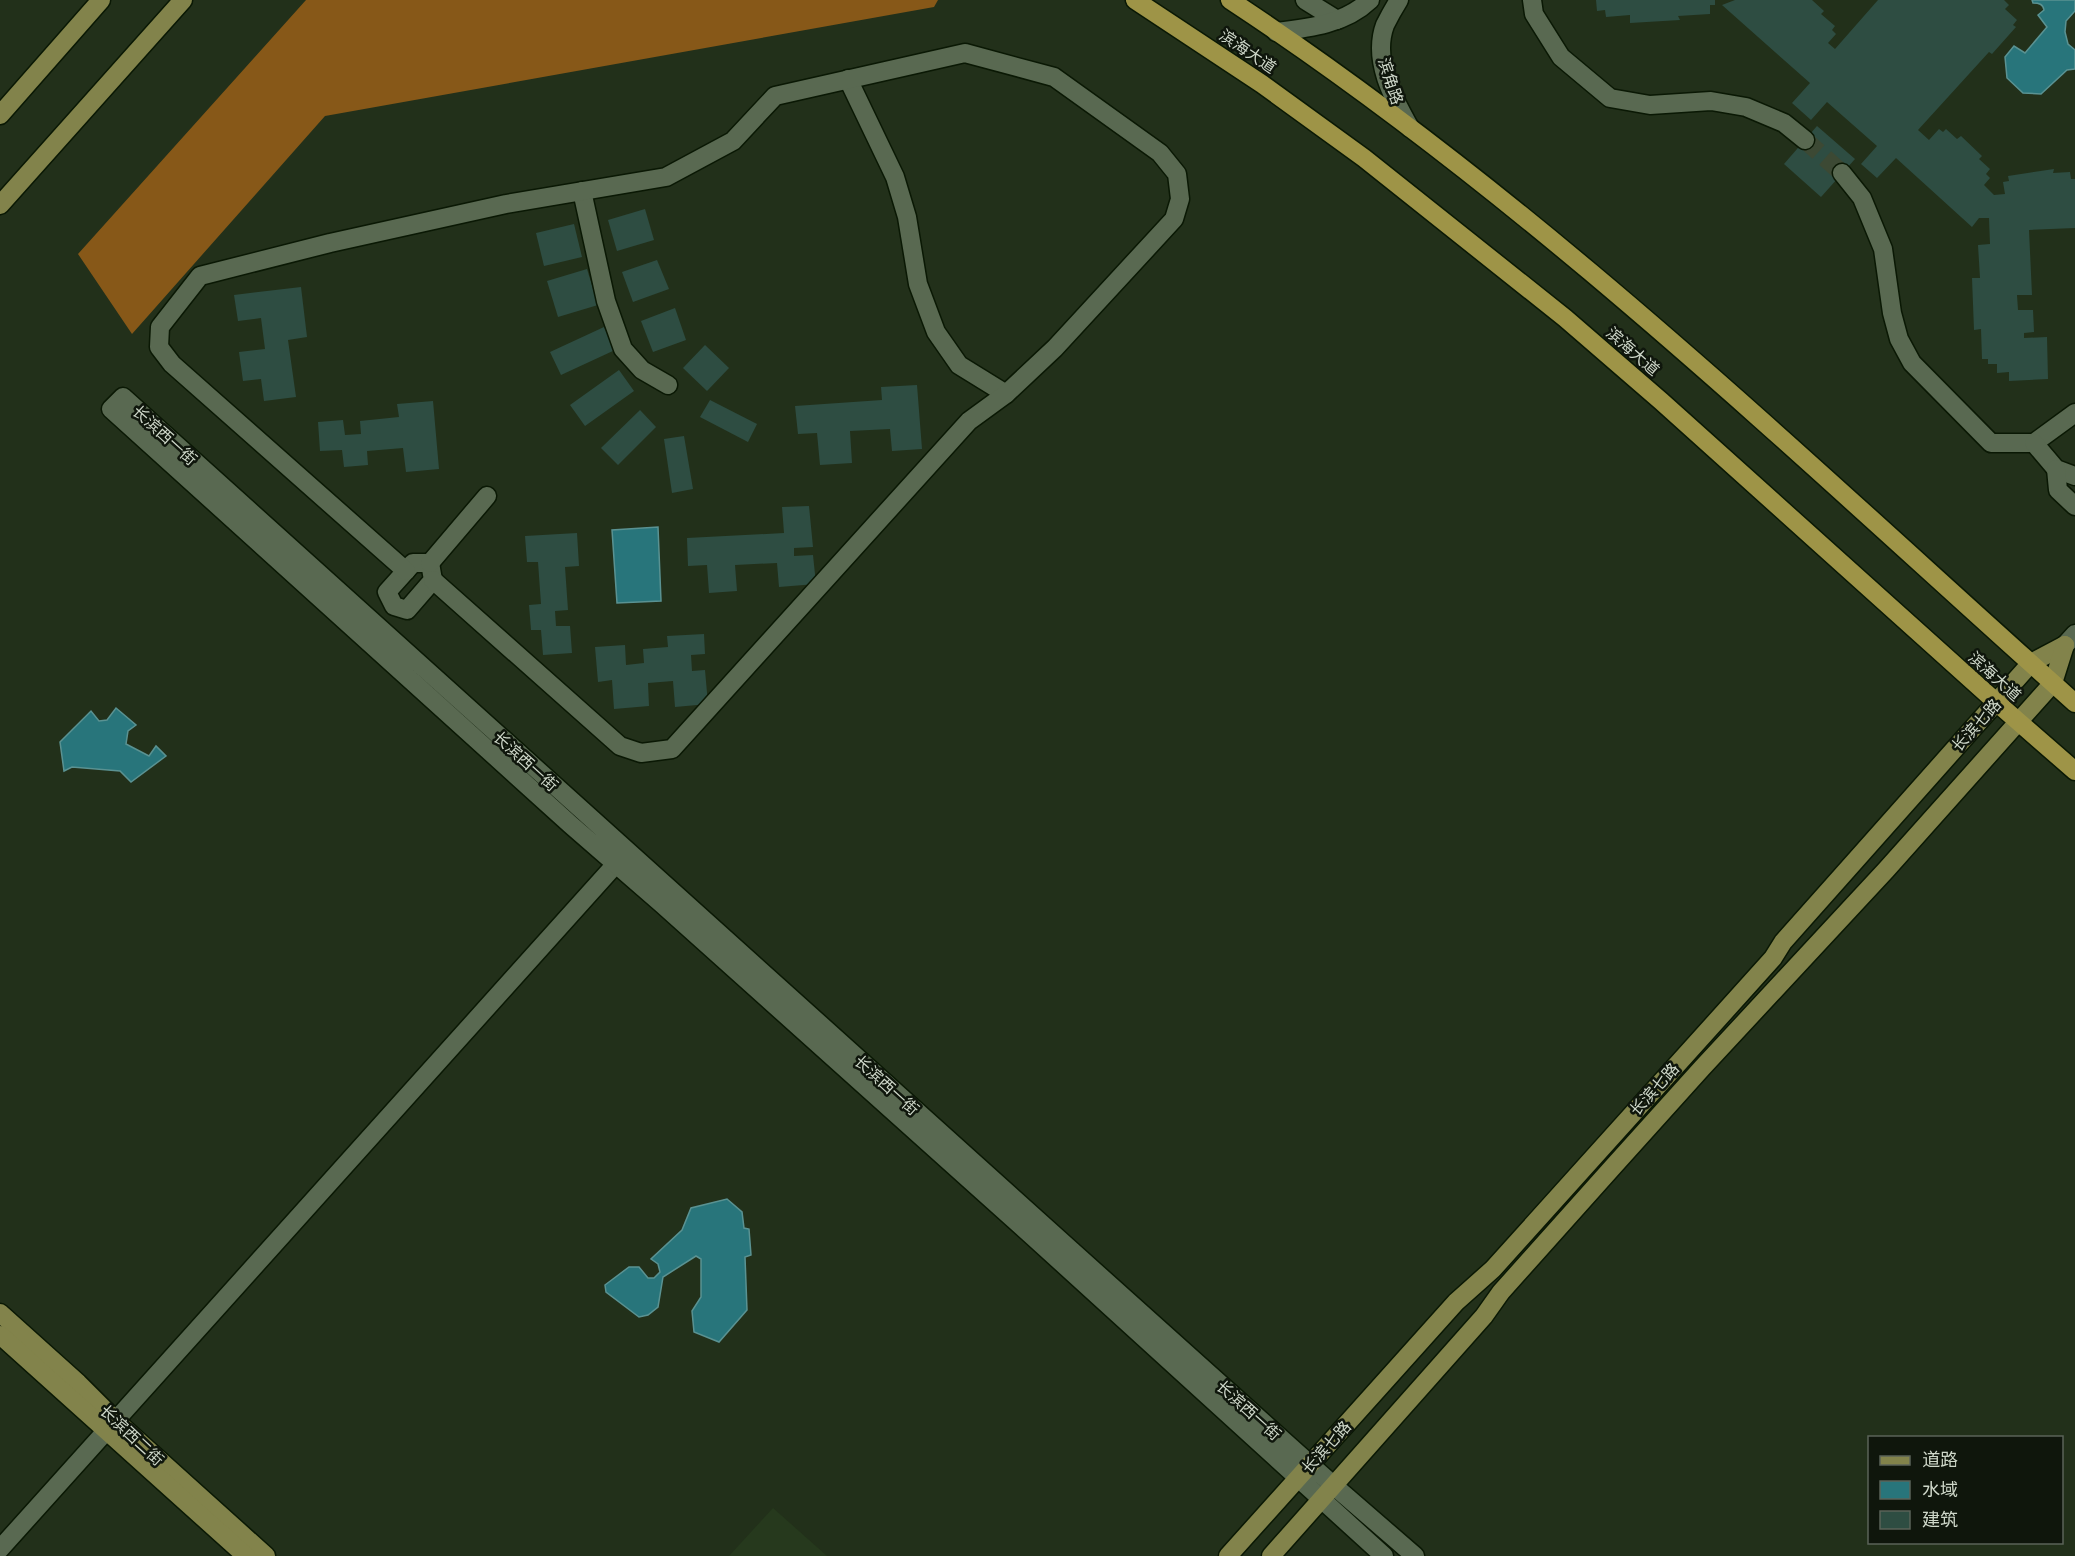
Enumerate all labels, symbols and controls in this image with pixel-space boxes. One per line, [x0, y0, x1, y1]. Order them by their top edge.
street label: 滨海大道 [1216, 25, 1280, 77]
street label: 滨角路 [1374, 55, 1408, 107]
street label: 滨海大道 [1602, 322, 1664, 380]
street label: 长滨西一街 [129, 401, 201, 469]
street label: 滨海大道 [1965, 647, 2025, 705]
street label: 长滨七路 [1947, 695, 2005, 755]
street label: 长滨西一街 [490, 727, 562, 795]
street label: 长滨西一街 [851, 1051, 923, 1119]
street label: 长滨七路 [1625, 1059, 1683, 1119]
street label: 长滨西一街 [1213, 1376, 1285, 1444]
street label: 长滨西二街 [96, 1400, 168, 1470]
street label: 长滨七路 [1297, 1417, 1355, 1477]
legend [1868, 1436, 2063, 1544]
text: 道路 [1922, 1448, 1958, 1471]
text: 水域 [1922, 1478, 1958, 1501]
text: 建筑 [1922, 1508, 1958, 1531]

